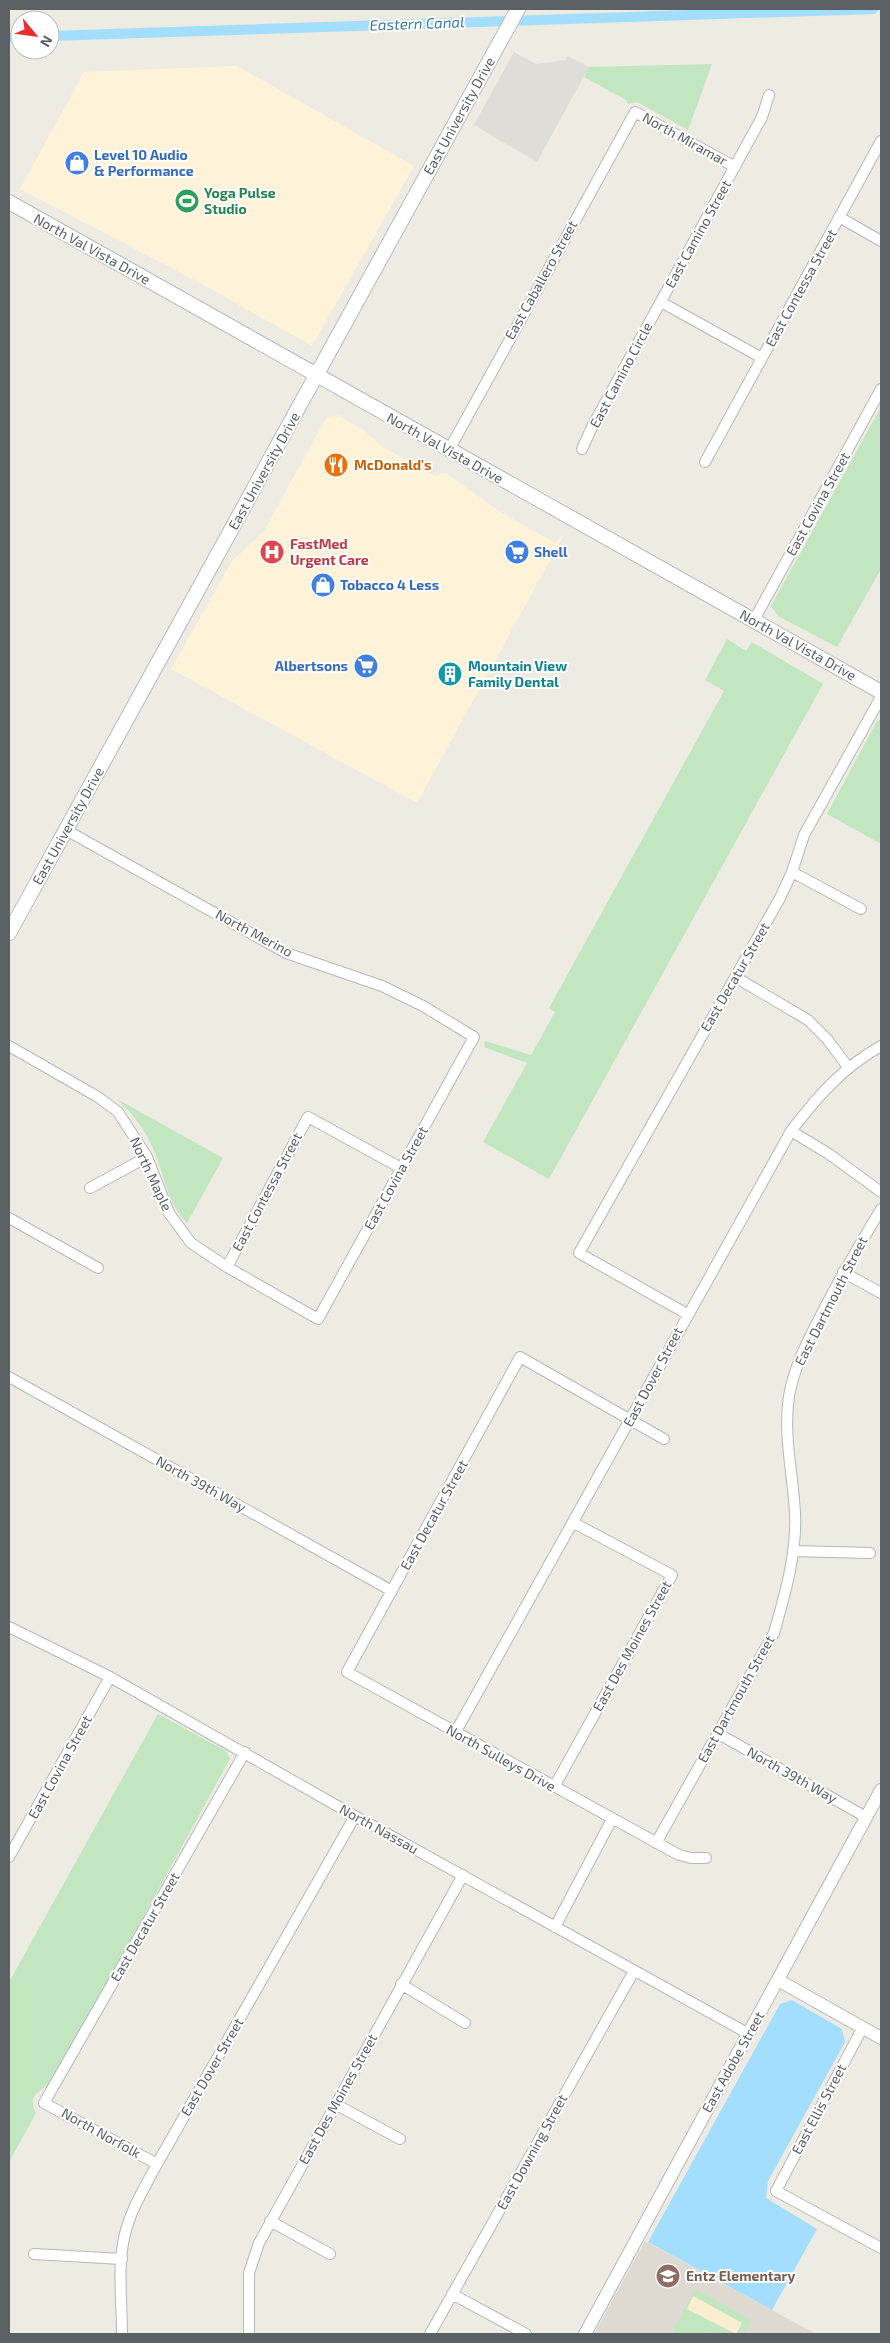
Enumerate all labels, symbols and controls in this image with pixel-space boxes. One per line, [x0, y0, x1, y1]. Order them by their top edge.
north arrow [10, 10, 60, 60]
water label: Eastern Canal [369, 12, 465, 34]
text: N [37, 33, 57, 50]
street label: East University Drive [419, 54, 498, 178]
street label: North Miramar [640, 108, 731, 169]
place label: Level 10 Audio & Performance [94, 146, 194, 179]
shop icon: Level 10 Audio & Performance [64, 150, 90, 176]
street label: East Camino Street [661, 177, 734, 291]
place label: Yoga Pulse Studio [204, 184, 276, 217]
sports icon: Yoga Pulse Studio [174, 188, 200, 214]
street label: North Val Vista Drive [31, 209, 153, 288]
street label: East Caballero Street [501, 217, 580, 342]
street label: East Contessa Street [761, 226, 840, 350]
street label: East Camino Circle [586, 319, 656, 430]
street label: North Val Vista Drive [384, 408, 506, 487]
street label: East University Drive [224, 409, 303, 533]
street label: East Covina Street [782, 449, 853, 558]
restaurant icon: McDonald's [323, 452, 349, 478]
place label: McDonald's [354, 456, 432, 473]
place label: FastMed Urgent Care [290, 535, 369, 568]
hospital icon: FastMed Urgent Care [259, 539, 285, 565]
supermarket icon: Shell [504, 539, 530, 565]
place label: Shell [534, 543, 568, 560]
shop icon: Tobacco 4 Less [310, 572, 336, 598]
place label: Tobacco 4 Less [340, 576, 439, 593]
street label: North Val Vista Drive [737, 605, 859, 684]
supermarket icon: Albertsons [353, 653, 379, 679]
place label: Albertsons [275, 657, 348, 674]
place label: Mountain View Family Dental [468, 657, 567, 690]
building icon: Mountain View Family Dental [437, 661, 463, 687]
street label: East University Drive [28, 764, 107, 888]
street label: North Merino [213, 905, 296, 960]
street label: East Decatur Street [696, 919, 773, 1034]
street label: East Covina Street [360, 1123, 431, 1232]
street label: East Contessa Street [228, 1130, 305, 1254]
street label: North Maple [127, 1134, 176, 1214]
street label: East Dartmouth Street [791, 1233, 871, 1368]
street label: East Dover Street [619, 1324, 686, 1430]
street label: North 39th Way [153, 1452, 250, 1516]
street label: East Decatur Street [396, 1457, 471, 1573]
street label: East Des Moines Street [589, 1578, 675, 1714]
street label: East Dartmouth Street [694, 1632, 778, 1765]
street label: East Covina Street [24, 1712, 95, 1821]
street label: North Sulleys Drive [444, 1720, 559, 1795]
street label: North 39th Way [744, 1743, 841, 1807]
street label: North Nassau [337, 1800, 422, 1857]
street label: East Decatur Street [106, 1869, 183, 1984]
street label: East Adobe Street [698, 2008, 767, 2115]
street label: East Dover Street [177, 2015, 247, 2119]
street label: East Des Moines Street [295, 2031, 381, 2167]
street label: East Ellis Street [788, 2061, 850, 2157]
street label: East Downing Street [493, 2091, 570, 2212]
street label: North Norfolk [59, 2104, 144, 2161]
school or university icon: Entz Elementary [655, 2263, 681, 2289]
place label: Entz Elementary [686, 2267, 796, 2284]

